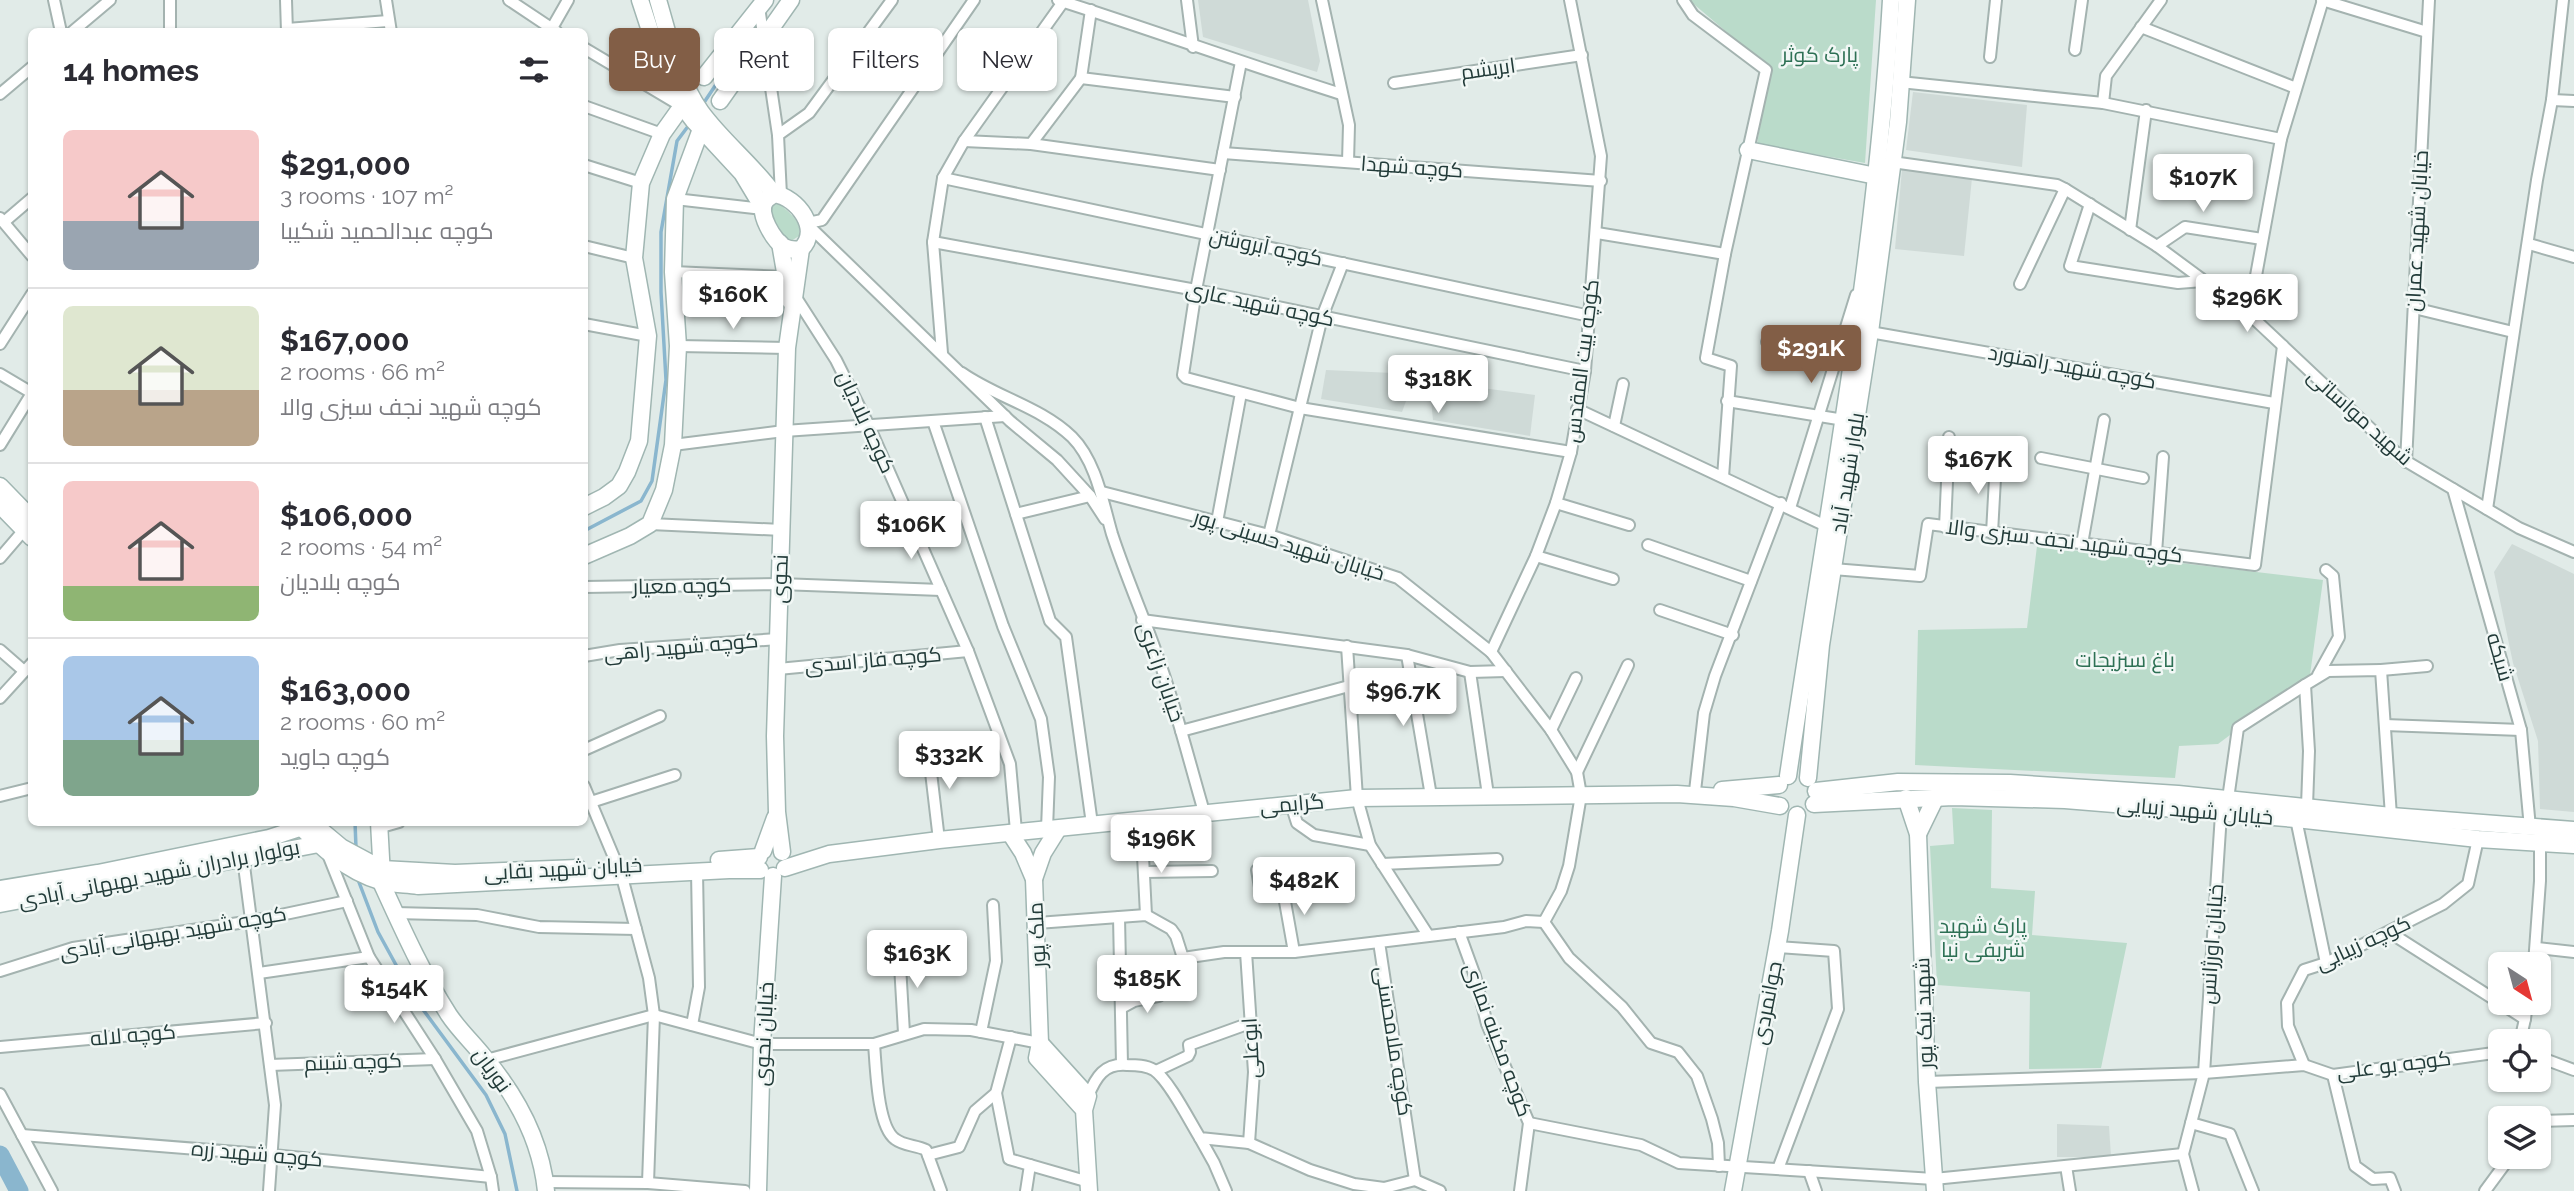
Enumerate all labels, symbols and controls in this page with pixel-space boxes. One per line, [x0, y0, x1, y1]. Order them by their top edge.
chip: Buy [609, 28, 700, 91]
chip: Rent [714, 28, 814, 91]
chip: Filters [828, 28, 943, 91]
chip: New [957, 28, 1057, 91]
park label: پارک کوثر [1781, 42, 1859, 69]
icon: filters [515, 51, 553, 89]
street label: ابریشم [1459, 52, 1517, 87]
text: 14 homes [63, 53, 199, 88]
text: $291,000 [280, 147, 411, 182]
street label: کوچه شهدا [1360, 150, 1464, 185]
street label: خیابان شهید عمران [2400, 150, 2434, 312]
pin: $107K [2154, 154, 2252, 214]
icon: home [119, 158, 203, 242]
text: $107K [2169, 163, 2237, 190]
text: 3 rooms · 107 m² [280, 182, 454, 209]
text: کوچه عبدالحمید شکیبا [280, 217, 494, 244]
street label: کوچه آبروشن [1207, 222, 1325, 273]
pin: $160K [684, 272, 782, 331]
pin: $296K [2198, 274, 2296, 334]
street label: کوچه شهید عاری [1183, 276, 1337, 333]
street label: کوچه بیت المقدس [1559, 278, 1606, 444]
text: $160K [698, 280, 768, 307]
text: $296K [2212, 283, 2282, 310]
text: $167,000 [280, 323, 409, 358]
pin: $291K [1762, 326, 1860, 385]
icon: home [119, 334, 203, 418]
text: $291K [1777, 334, 1845, 361]
street label: کوچه شهید راهنورد [1986, 339, 2158, 396]
pin: $318K [1389, 356, 1487, 415]
text: 2 rooms · 66 m² [280, 358, 445, 385]
street label: شهید مواساتی [2302, 363, 2418, 471]
text: $318K [1404, 364, 1472, 391]
street label: کوچه بلادیان [830, 367, 901, 478]
text: کوچه شهید نجف سبزی والا [280, 393, 542, 420]
street label: بلوار شهید آباد [1826, 411, 1870, 535]
pin: $167K [1929, 436, 2027, 496]
text: $167K [1944, 445, 2012, 472]
text: $106,000 [280, 498, 413, 533]
pin: $106K [862, 502, 960, 561]
street label: خیابان شهید حسینی پور [1189, 503, 1388, 587]
icon: home [119, 509, 203, 593]
text: $106K [876, 510, 946, 537]
street label: کوچه شهید نجف سبزی والا [1944, 514, 2184, 569]
text: 2 rooms · 54 m² [280, 533, 442, 560]
street label: نحوی [766, 554, 794, 604]
text: کوچه بلادیان [280, 568, 401, 595]
street label: کوچه معیار [631, 572, 732, 601]
street label: خیابان زاغری [1132, 619, 1190, 725]
street label: کوچه شهید راهی [603, 627, 759, 668]
street label: شبکه [2482, 630, 2519, 684]
street label: کوچه فاز اسدی [803, 641, 943, 680]
park label: باغ سبزیجات [2075, 647, 2175, 674]
pin: $96.7K [1346, 668, 1460, 728]
text: $163,000 [280, 673, 411, 708]
text: $96.7K [1365, 677, 1441, 704]
icon: home [119, 684, 203, 768]
text: 2 rooms · 60 m² [280, 708, 445, 735]
pin: $332K [900, 732, 998, 791]
text: $332K [915, 740, 983, 767]
text: کوچه جاوید [280, 743, 390, 770]
street label: گرایمی [1259, 788, 1325, 820]
street label: خیابان شهید زیبایی [2116, 791, 2274, 831]
pin: $196K [1112, 816, 1210, 875]
text: $196K [1127, 824, 1195, 851]
street label: بولوار برادران شهید بهبهانی آبادی [16, 834, 302, 914]
street label: خیابان شهید بقایی [483, 852, 643, 886]
pin: $482K [1255, 858, 1353, 917]
text: $482K [1269, 866, 1339, 893]
street label: خیابان اورژانس [2195, 883, 2229, 1005]
street label: کوچه شهید بهبهانی آبادی [57, 900, 289, 967]
street label: ملک پور [1022, 901, 1053, 969]
street label: کوچه زیبایی [2311, 910, 2415, 977]
park label: پارک شهید شریفی نیا [1939, 913, 2027, 963]
pin: $163K [868, 930, 966, 990]
text: $163K [883, 939, 951, 966]
north arrow [2488, 952, 2552, 1015]
map controls [2488, 952, 2551, 1169]
pin: $185K [1098, 956, 1196, 1015]
street label: شهید نیک پور [1909, 957, 1940, 1070]
street label: کوچه مکینه نمازی [1457, 959, 1538, 1121]
street label: جوانمردی [1746, 959, 1788, 1047]
text: $185K [1113, 964, 1181, 991]
street label: کوچه ملامحسنی [1368, 964, 1419, 1118]
pin: $154K [345, 965, 443, 1025]
text: $154K [360, 974, 428, 1001]
street label: خیابان نحوی [748, 981, 780, 1087]
street label: ابوعلی [1236, 1017, 1266, 1079]
street label: کوچه لاله [89, 1018, 177, 1053]
button: locate [2488, 1029, 2551, 1092]
street label: نوریان [467, 1043, 517, 1097]
street label: کوچه بو علی [2335, 1045, 2453, 1086]
street label: کوچه شبنم [304, 1047, 402, 1078]
button: layers [2488, 1106, 2551, 1169]
street label: کوچه شهید زره [190, 1135, 324, 1174]

